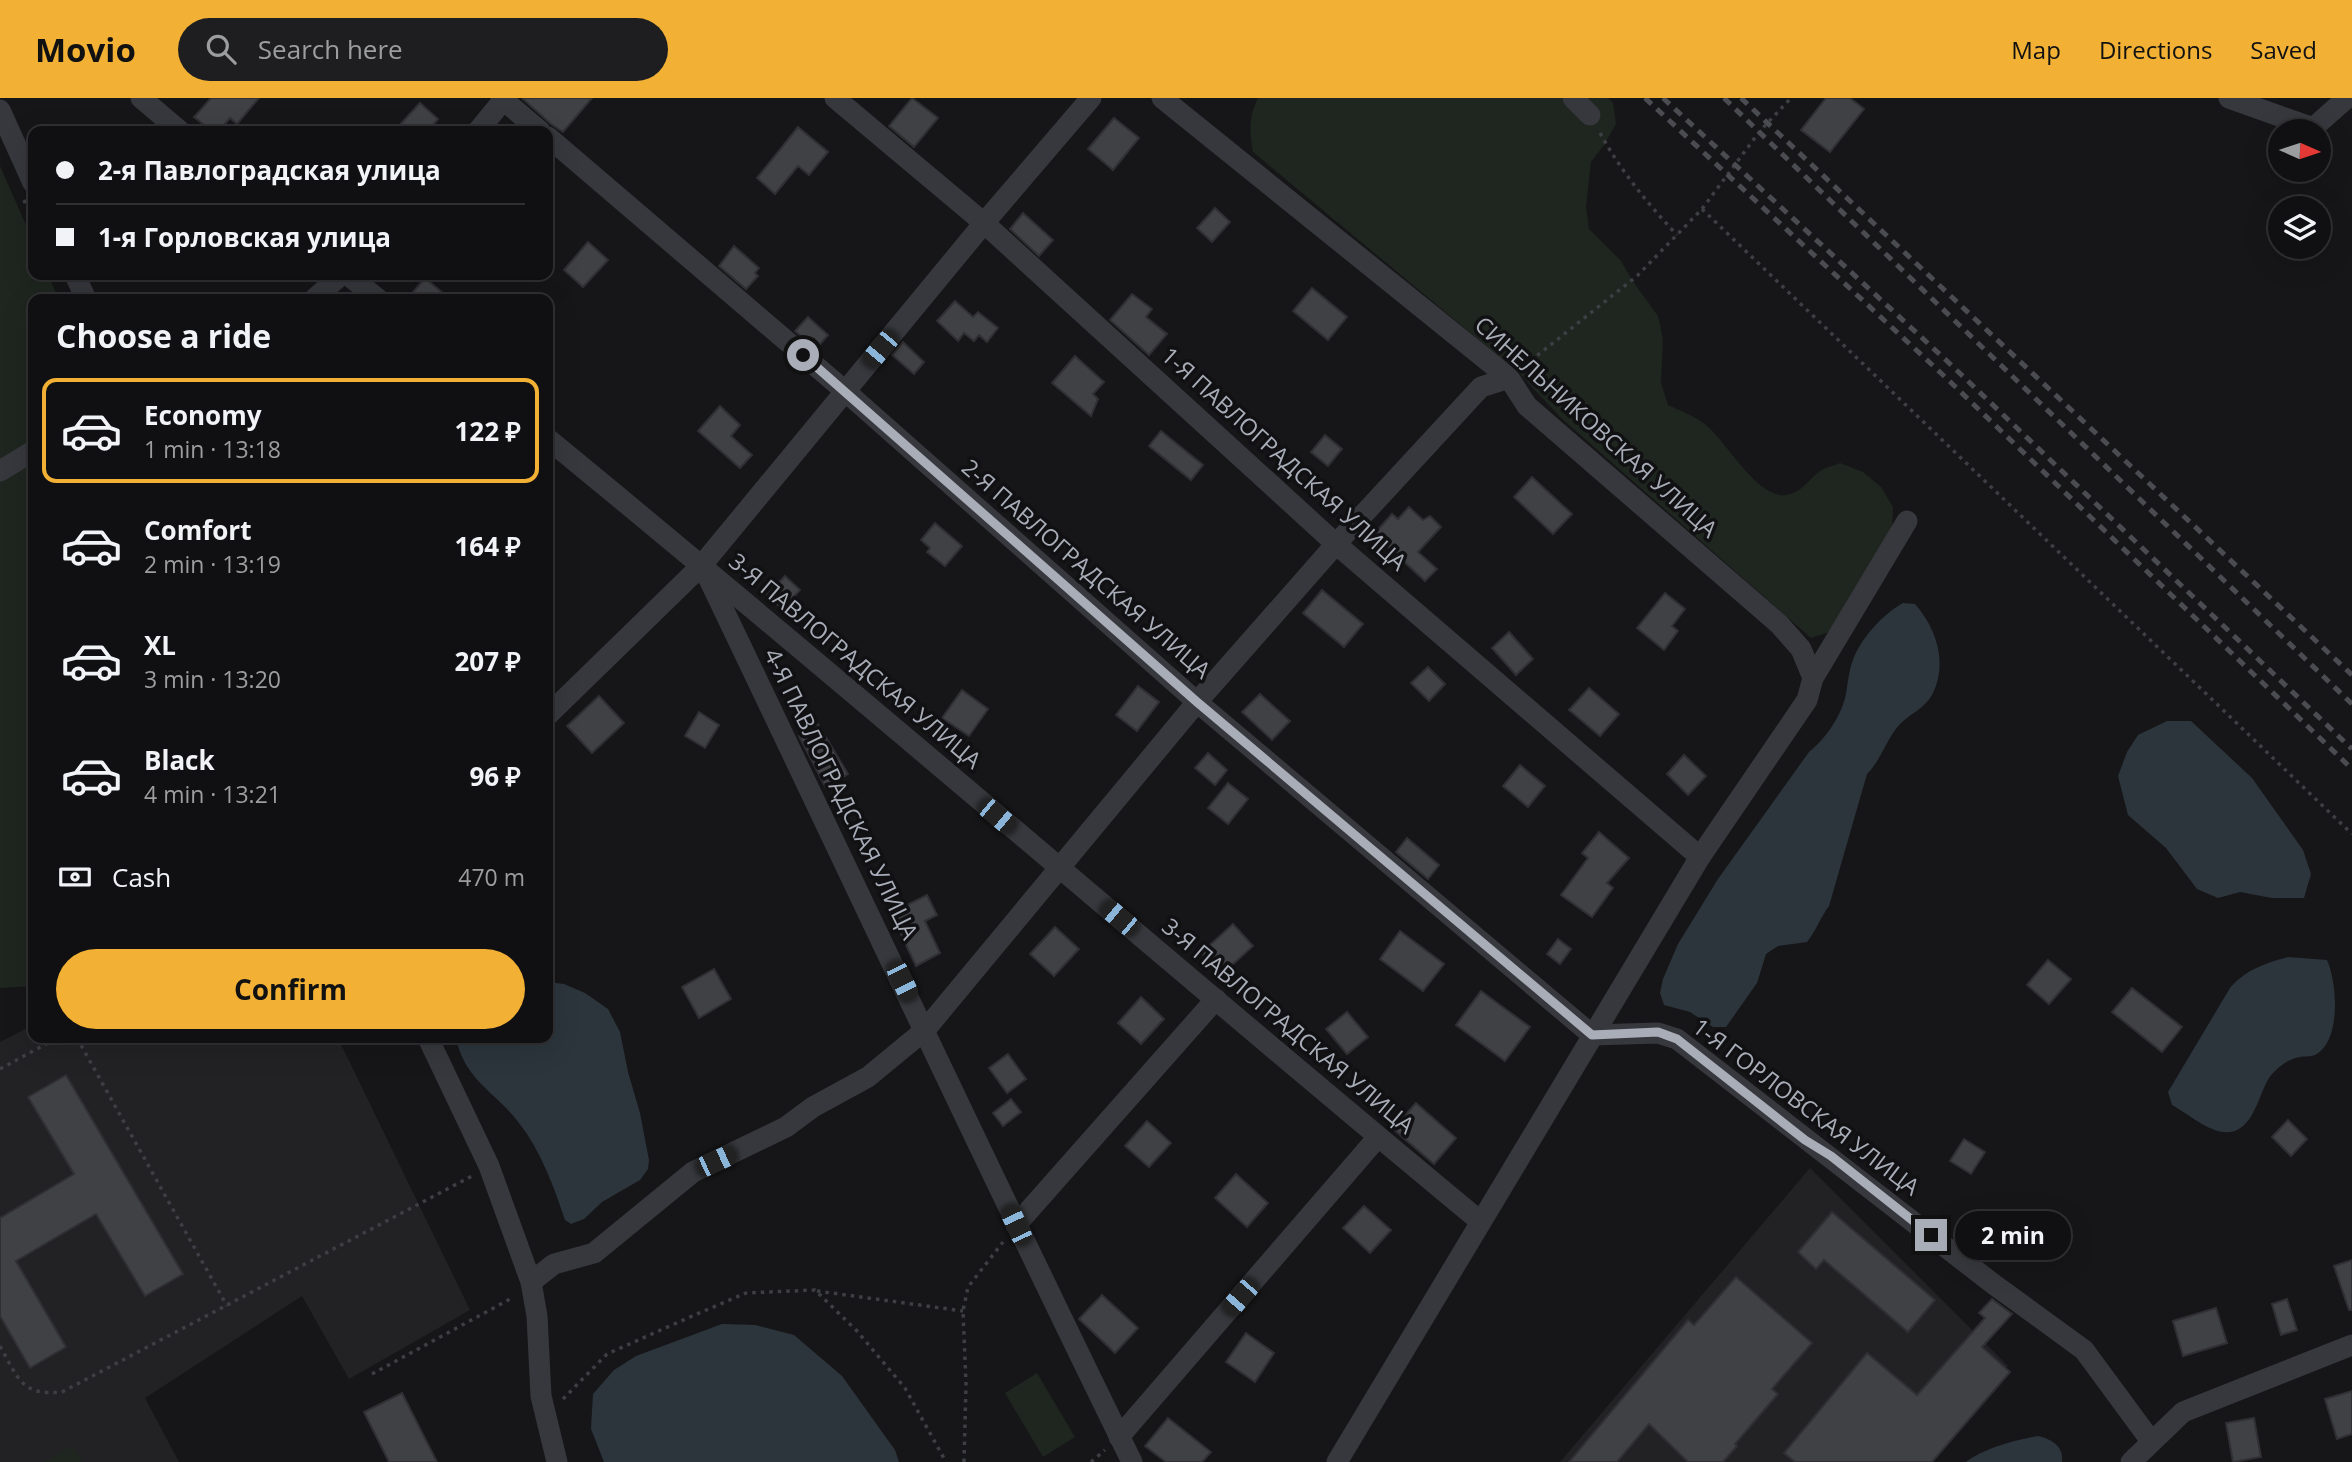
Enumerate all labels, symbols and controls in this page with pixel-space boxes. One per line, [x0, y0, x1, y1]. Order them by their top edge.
search box [178, 18, 668, 81]
text: Movio [35, 27, 136, 72]
icon: search [202, 30, 240, 68]
text: Search here [258, 31, 403, 67]
text: Map [2011, 33, 2061, 66]
text: Directions [2099, 33, 2212, 66]
text: Saved [2250, 33, 2317, 66]
north arrow [2268, 119, 2331, 182]
map controls [2268, 119, 2331, 259]
text: 2-я Павлоградская улица [98, 152, 441, 188]
button: layers [2268, 196, 2331, 259]
text: 1-я Горловская улица [98, 219, 391, 255]
street label: СИНЕЛЬНИКОВСКАЯ УЛИЦА [1468, 308, 1725, 544]
text: Choose a ride [56, 314, 271, 357]
car [859, 326, 902, 372]
route start [787, 339, 819, 371]
street label: 1-Я ПАВЛОГРАДСКАЯ УЛИЦА [1155, 339, 1415, 578]
text: Economy [144, 397, 262, 433]
icon: car [60, 399, 123, 462]
text: 122 ₽ [455, 413, 521, 449]
text: 1 min · 13:18 [144, 433, 281, 465]
street label: 2-Я ПАВЛОГРАДСКАЯ УЛИЦА [955, 451, 1218, 686]
text: Comfort [144, 512, 251, 548]
icon: car [60, 514, 123, 577]
text: 164 ₽ [455, 528, 521, 564]
street label: 3-Я ПАВЛОГРАДСКАЯ УЛИЦА [723, 545, 989, 776]
text: 2 min · 13:19 [144, 548, 281, 580]
text: XL [144, 627, 176, 663]
icon: car [60, 629, 123, 692]
text: 207 ₽ [455, 643, 521, 679]
street label: 4-Я ПАВЛОГРАДСКАЯ УЛИЦА [757, 643, 927, 945]
text: 3 min · 13:20 [144, 663, 281, 695]
text: Black [144, 742, 215, 778]
icon: car [60, 744, 123, 807]
text: 96 ₽ [469, 758, 521, 794]
text: 4 min · 13:21 [144, 778, 281, 810]
car [975, 794, 1020, 838]
icon: cash [56, 858, 94, 896]
text: Cash [112, 859, 171, 895]
text: 470 m [458, 861, 525, 893]
car [1097, 896, 1142, 940]
street label: 3-Я ПАВЛОГРАДСКАЯ УЛИЦА [1156, 910, 1422, 1141]
button: Confirm [56, 949, 525, 1029]
car [884, 958, 921, 1004]
street label: 1-Я ГОРЛОВСКАЯ УЛИЦА [1687, 1010, 1927, 1202]
car [693, 1143, 740, 1179]
car [998, 1202, 1035, 1248]
callout: 2 min [1955, 1210, 2071, 1260]
route end [1915, 1219, 1947, 1251]
text: 2 min [1981, 1219, 2045, 1251]
car [1219, 1274, 1262, 1320]

